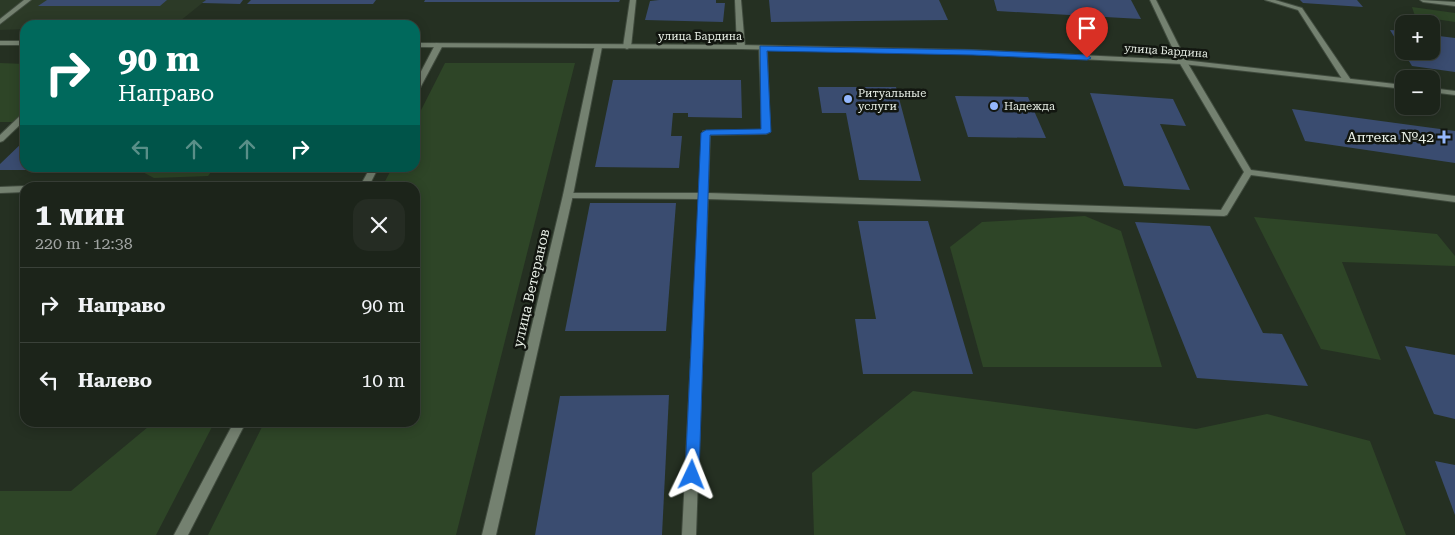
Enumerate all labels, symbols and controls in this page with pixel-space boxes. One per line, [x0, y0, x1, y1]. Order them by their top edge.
pin [1066, 7, 1108, 58]
icon: arrive [1073, 14, 1101, 42]
map controls [1395, 15, 1440, 115]
button: + [1395, 15, 1440, 60]
street label: улица Бардина [658, 30, 742, 43]
text: 90 m [118, 39, 200, 80]
icon: right [35, 40, 100, 105]
street label: улица Бардина [1124, 42, 1208, 60]
button: − [1395, 70, 1440, 115]
text: Направо [118, 81, 214, 106]
place label: Ритуальные услуги [858, 87, 926, 113]
marker: Ритуальные услуги [842, 93, 854, 105]
marker: Надежда [988, 100, 1000, 112]
place label: Надежда [1004, 100, 1055, 113]
place label: Аптека №42 [1347, 129, 1434, 145]
marker: Аптека №42 [1438, 131, 1450, 143]
icon: left [127, 135, 155, 163]
icon: ahead [180, 135, 208, 163]
icon: ahead [233, 135, 261, 163]
icon: right [286, 135, 314, 163]
text: 1 мин [35, 197, 125, 232]
button: close [353, 199, 405, 251]
street label: улица Ветеранов [510, 227, 552, 349]
text: 220 m · 12:38 [35, 234, 133, 253]
icon: right [35, 291, 63, 319]
text: Направо [78, 294, 165, 317]
text: 90 m [362, 294, 405, 317]
icon: left [35, 366, 63, 394]
text: Налево [78, 369, 152, 392]
text: 10 m [362, 369, 405, 392]
position arrow [665, 448, 717, 500]

